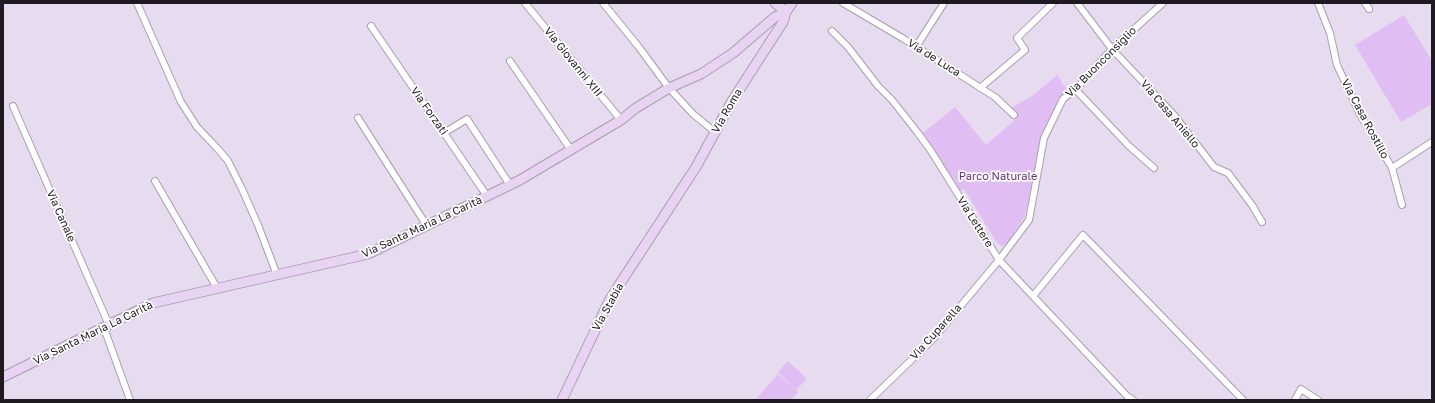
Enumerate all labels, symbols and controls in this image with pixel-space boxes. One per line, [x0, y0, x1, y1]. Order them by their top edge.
street label: Via Buonconsiglio [1063, 24, 1139, 100]
street label: Via Giovanni XIII [541, 25, 605, 99]
street label: Via de Luca [905, 36, 963, 80]
street label: Via Casa Aniello [1138, 77, 1202, 151]
street label: Via Casa Rostillo [1338, 77, 1392, 161]
street label: Via Forzati [408, 84, 450, 138]
street label: Via Roma [709, 86, 745, 136]
park label: Parco Naturale [959, 170, 1037, 184]
street label: Via Canale [44, 188, 78, 244]
street label: Via Santa Maria La Carità [360, 193, 484, 261]
street label: Via Lettere [954, 194, 996, 250]
street label: Via Stabia [589, 281, 627, 333]
street label: Via Santa Maria La Carità [31, 298, 155, 368]
street label: Via Cuparella [908, 301, 964, 363]

